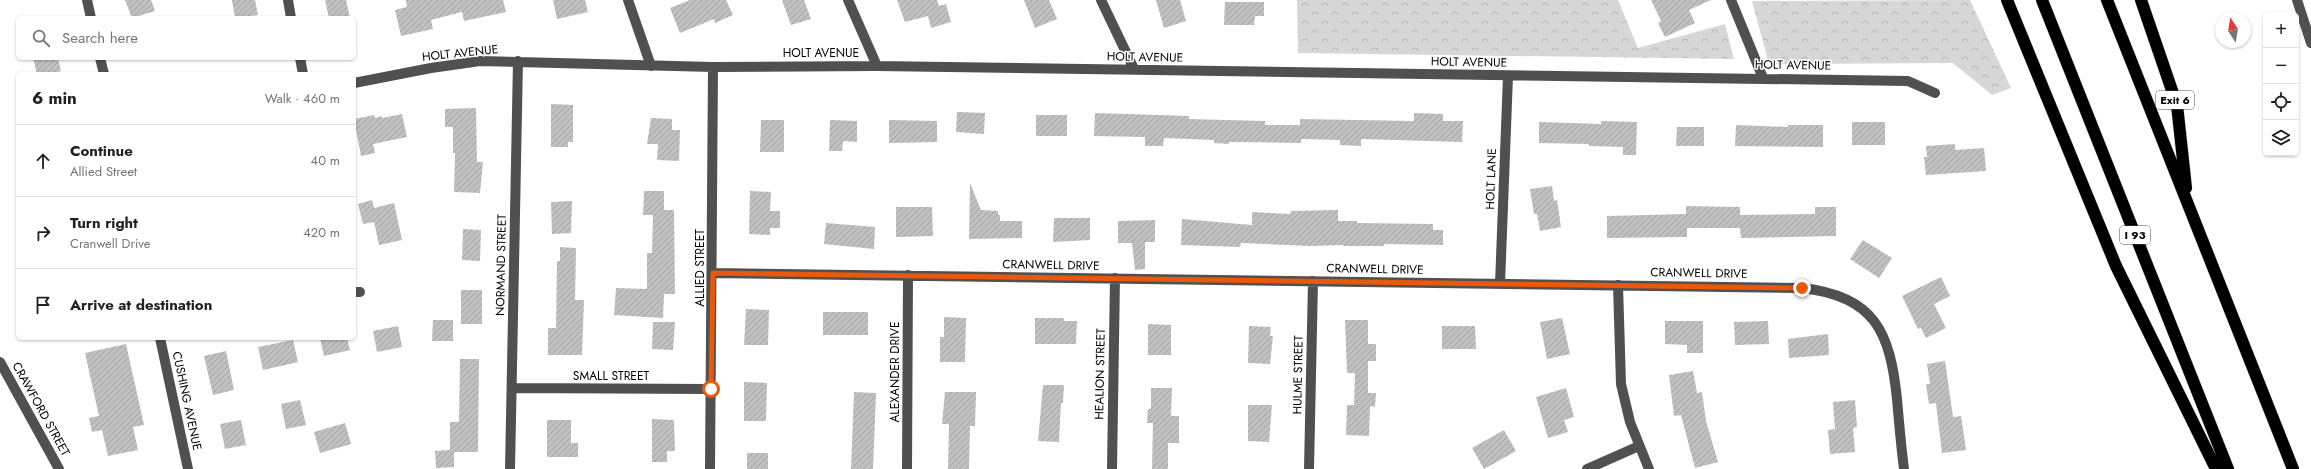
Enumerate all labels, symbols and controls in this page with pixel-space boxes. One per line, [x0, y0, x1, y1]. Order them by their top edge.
north arrow [2215, 12, 2251, 48]
map controls [2263, 12, 2299, 156]
button: + [2263, 12, 2299, 48]
search box [16, 16, 356, 60]
icon: search [30, 27, 52, 49]
text: Search here [62, 27, 138, 49]
street label: HOLT AVENUE [421, 40, 499, 66]
street label: HOLT AVENUE [783, 44, 859, 62]
street label: HOLT AVENUE [1107, 47, 1183, 67]
button: − [2263, 48, 2299, 84]
street label: HOLT AVENUE [1431, 52, 1507, 72]
street label: HOLT AVENUE [1755, 55, 1831, 75]
button: locate [2263, 84, 2299, 120]
text: 6 min [32, 86, 77, 110]
text: Walk · 460 m [265, 89, 340, 108]
road number: Exit 6 [2156, 91, 2194, 109]
button: layers [2263, 120, 2299, 156]
text: Continue [70, 140, 133, 162]
street label: HOLT LANE [1481, 148, 1501, 210]
icon: ahead [32, 150, 54, 172]
text: 40 m [311, 151, 340, 170]
text: Allied Street [70, 162, 137, 181]
text: Turn right [70, 212, 138, 234]
street label: NORMAND STREET [491, 214, 511, 316]
icon: right [32, 222, 54, 244]
text: 420 m [303, 223, 340, 242]
road number: I 93 [2120, 226, 2150, 244]
street label: ALLIED STREET [691, 229, 709, 307]
text: Cranwell Drive [70, 234, 151, 253]
street label: CRANWELL DRIVE [1002, 255, 1100, 275]
street label: CRANWELL DRIVE [1326, 259, 1424, 279]
street label: CRANWELL DRIVE [1650, 263, 1748, 283]
route end [1793, 279, 1811, 297]
icon: arrive [32, 294, 54, 316]
text: Arrive at destination [70, 294, 212, 316]
street label: ALEXANDER DRIVE [886, 321, 904, 423]
street label: HEALION STREET [1090, 328, 1110, 420]
street label: HULME STREET [1288, 335, 1308, 415]
street label: CUSHING AVENUE [168, 350, 206, 452]
street label: CRAWFORD STREET [8, 359, 75, 460]
street label: SMALL STREET [573, 367, 650, 385]
route start [702, 380, 720, 398]

